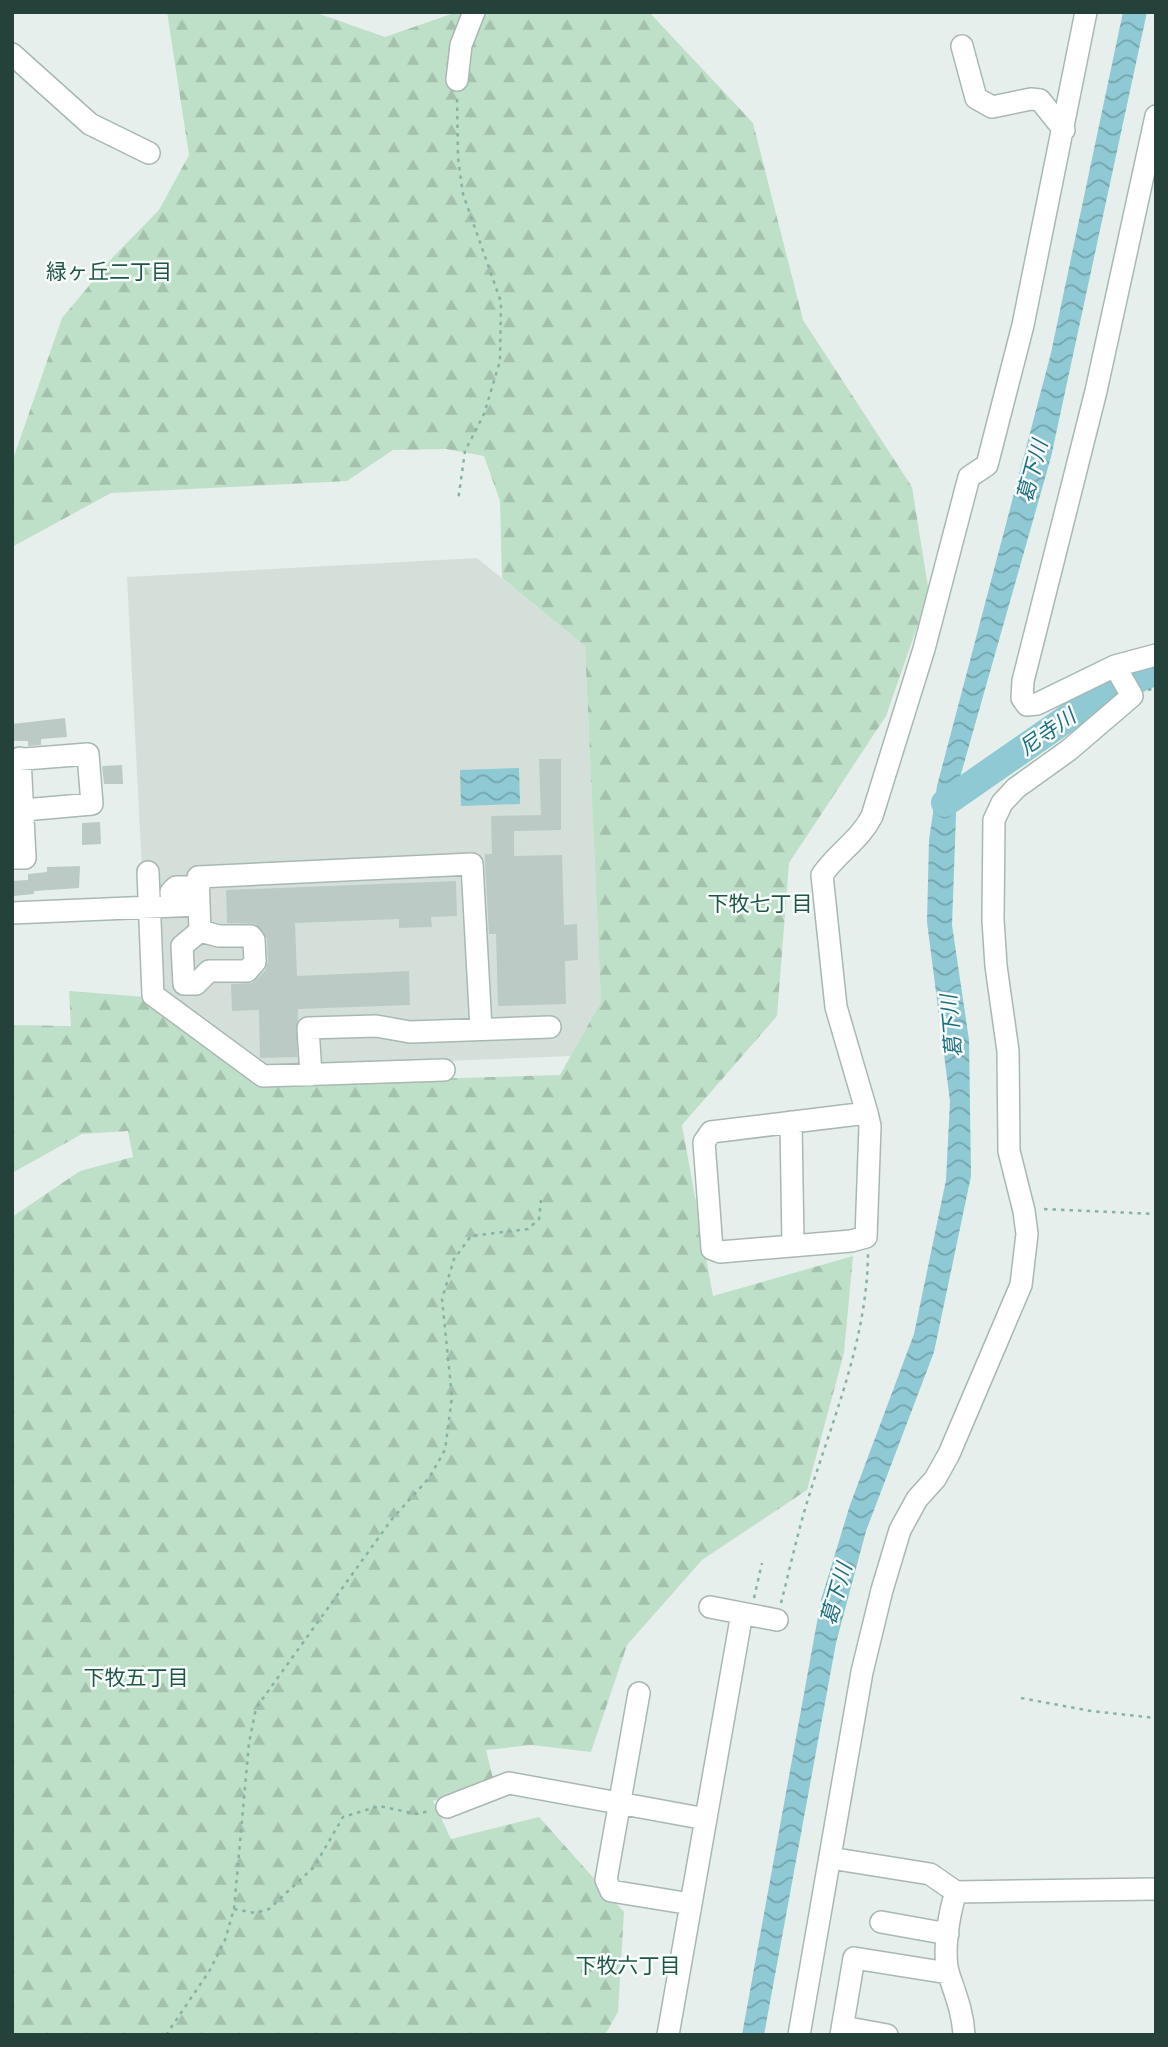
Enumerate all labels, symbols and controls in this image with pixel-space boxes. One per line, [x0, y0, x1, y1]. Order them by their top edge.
district label: 緑ヶ丘二丁目 [46, 259, 172, 284]
water label: 葛下川 [1012, 435, 1053, 505]
water label: 尼寺川 [1014, 703, 1082, 760]
district label: 下牧七丁目 [708, 891, 813, 916]
water label: 葛下川 [936, 992, 966, 1058]
water label: 葛下川 [815, 1558, 857, 1628]
district label: 下牧五丁目 [84, 1665, 189, 1690]
district label: 下牧六丁目 [576, 1953, 681, 1978]

